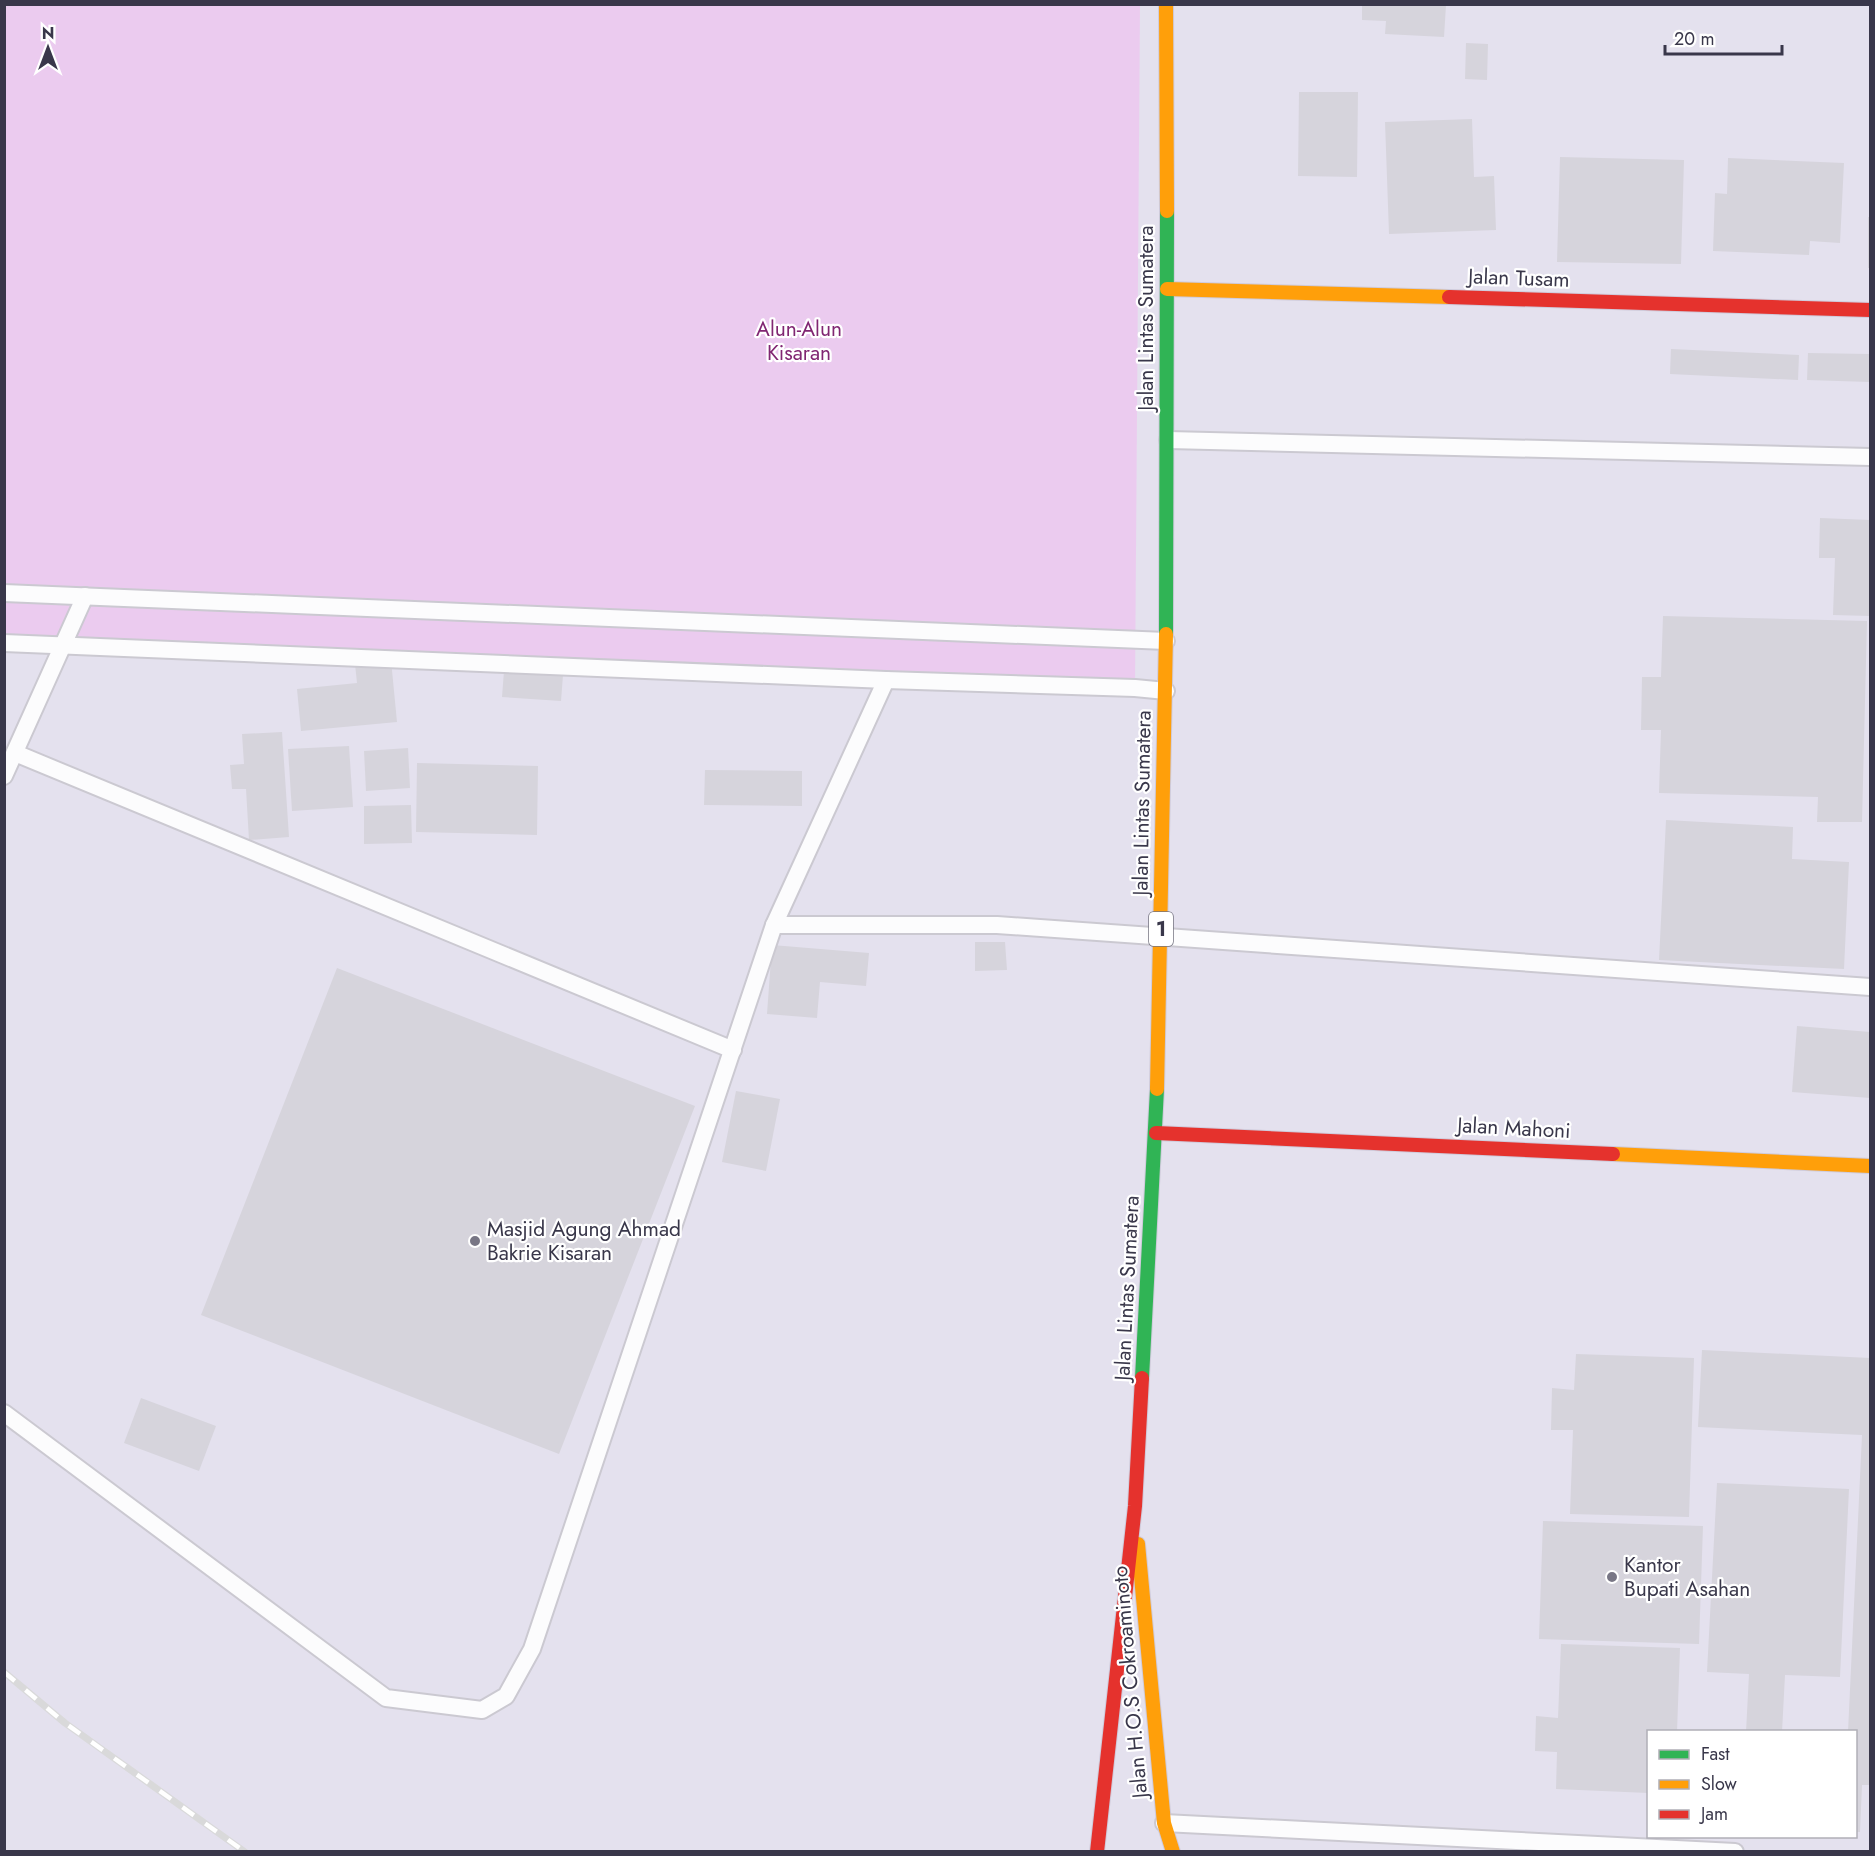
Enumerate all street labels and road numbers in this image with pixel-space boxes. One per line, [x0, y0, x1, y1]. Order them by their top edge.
street label: Jalan Lintas Sumatera [1131, 225, 1161, 414]
street label: Jalan Tusam [1465, 261, 1570, 295]
street label: Jalan Lintas Sumatera [1125, 710, 1159, 899]
road number: 1 [1149, 912, 1173, 946]
street label: Jalan Mahoni [1454, 1110, 1571, 1146]
street label: Jalan Lintas Sumatera [1107, 1195, 1147, 1384]
street label: Jalan H.O.S Cokroaminoto [1105, 1565, 1155, 1802]

